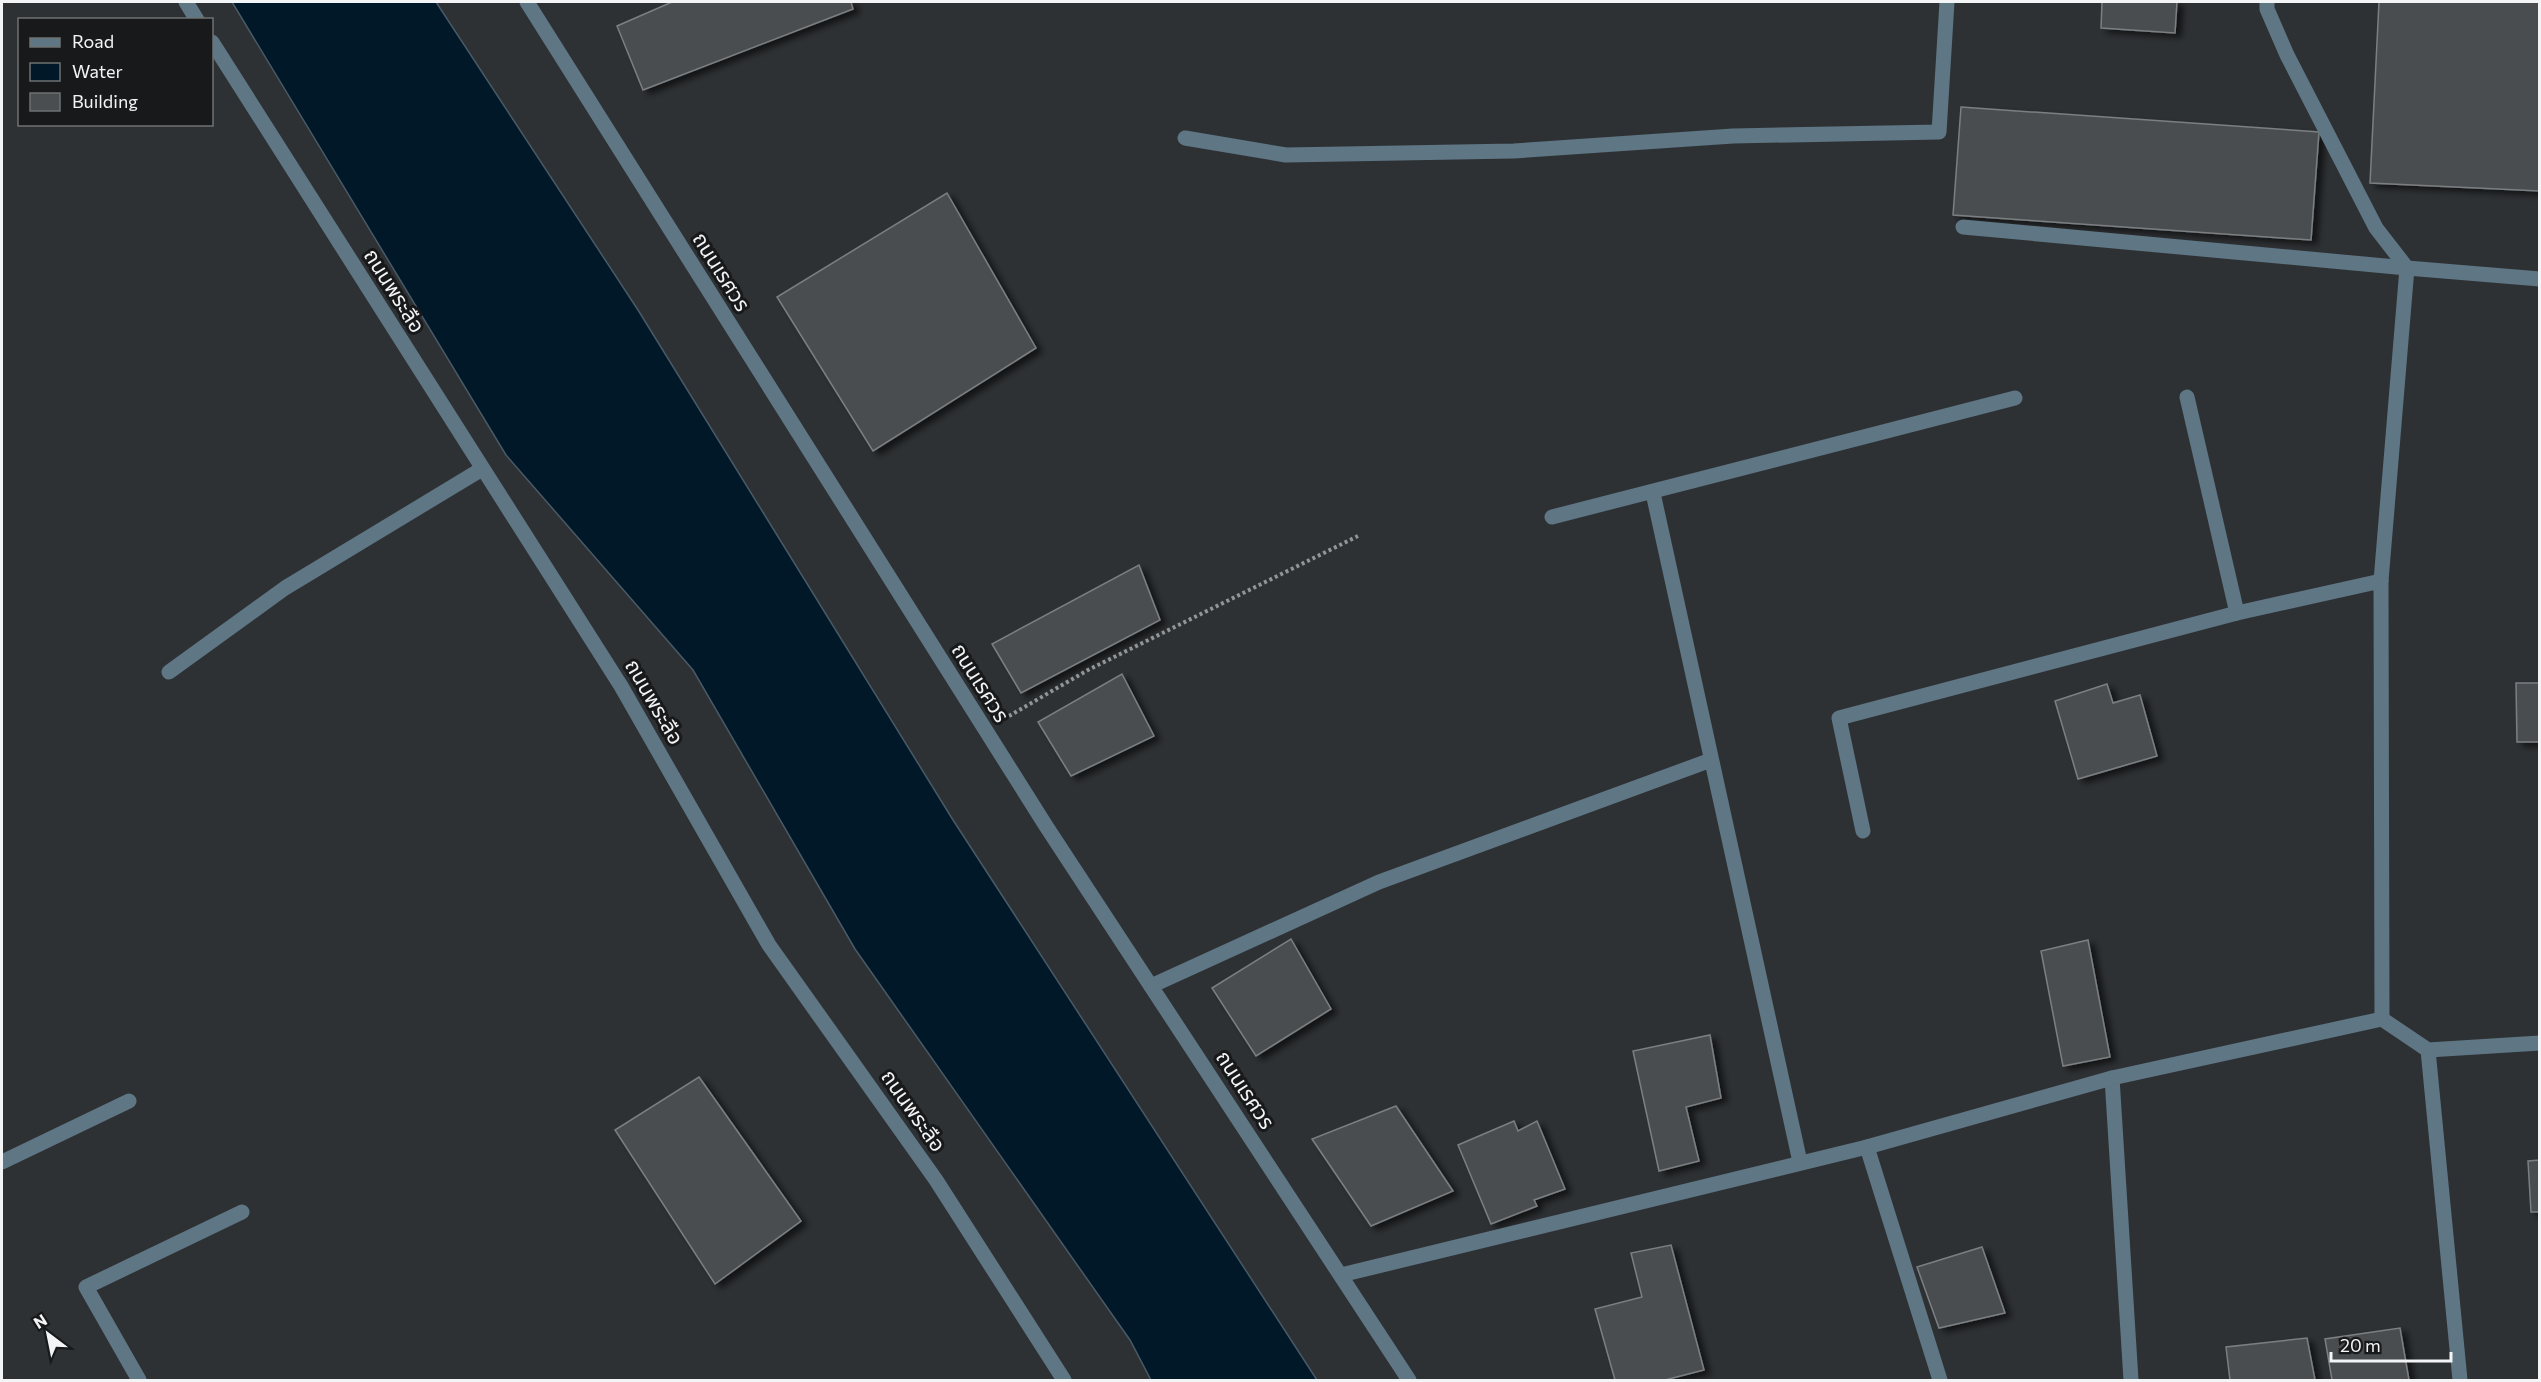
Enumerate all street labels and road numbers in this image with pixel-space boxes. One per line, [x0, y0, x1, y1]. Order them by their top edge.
street label: ถนนเรศวร [688, 227, 756, 315]
street label: ถนนพระลือ [360, 244, 431, 337]
street label: ถนนเรศวร [947, 638, 1015, 726]
street label: ถนนพระลือ [621, 654, 690, 748]
street label: ถนนเรศวร [1212, 1045, 1281, 1133]
street label: ถนนพระลือ [877, 1064, 952, 1156]

